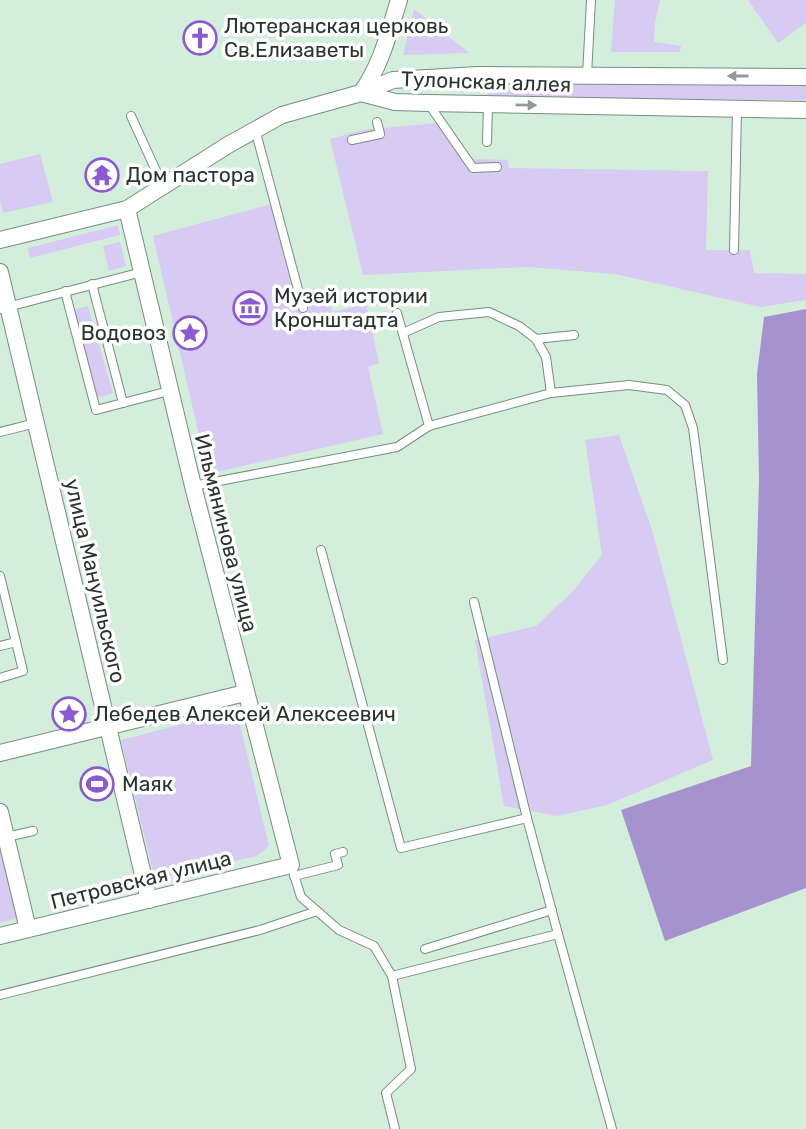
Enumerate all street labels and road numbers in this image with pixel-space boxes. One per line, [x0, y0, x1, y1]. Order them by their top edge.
street label: Тулонская аллея [401, 66, 572, 97]
street label: Ильмянинова улица [190, 431, 263, 635]
street label: улица Мануильского [60, 476, 131, 685]
street label: Петровская улица [48, 845, 234, 914]

